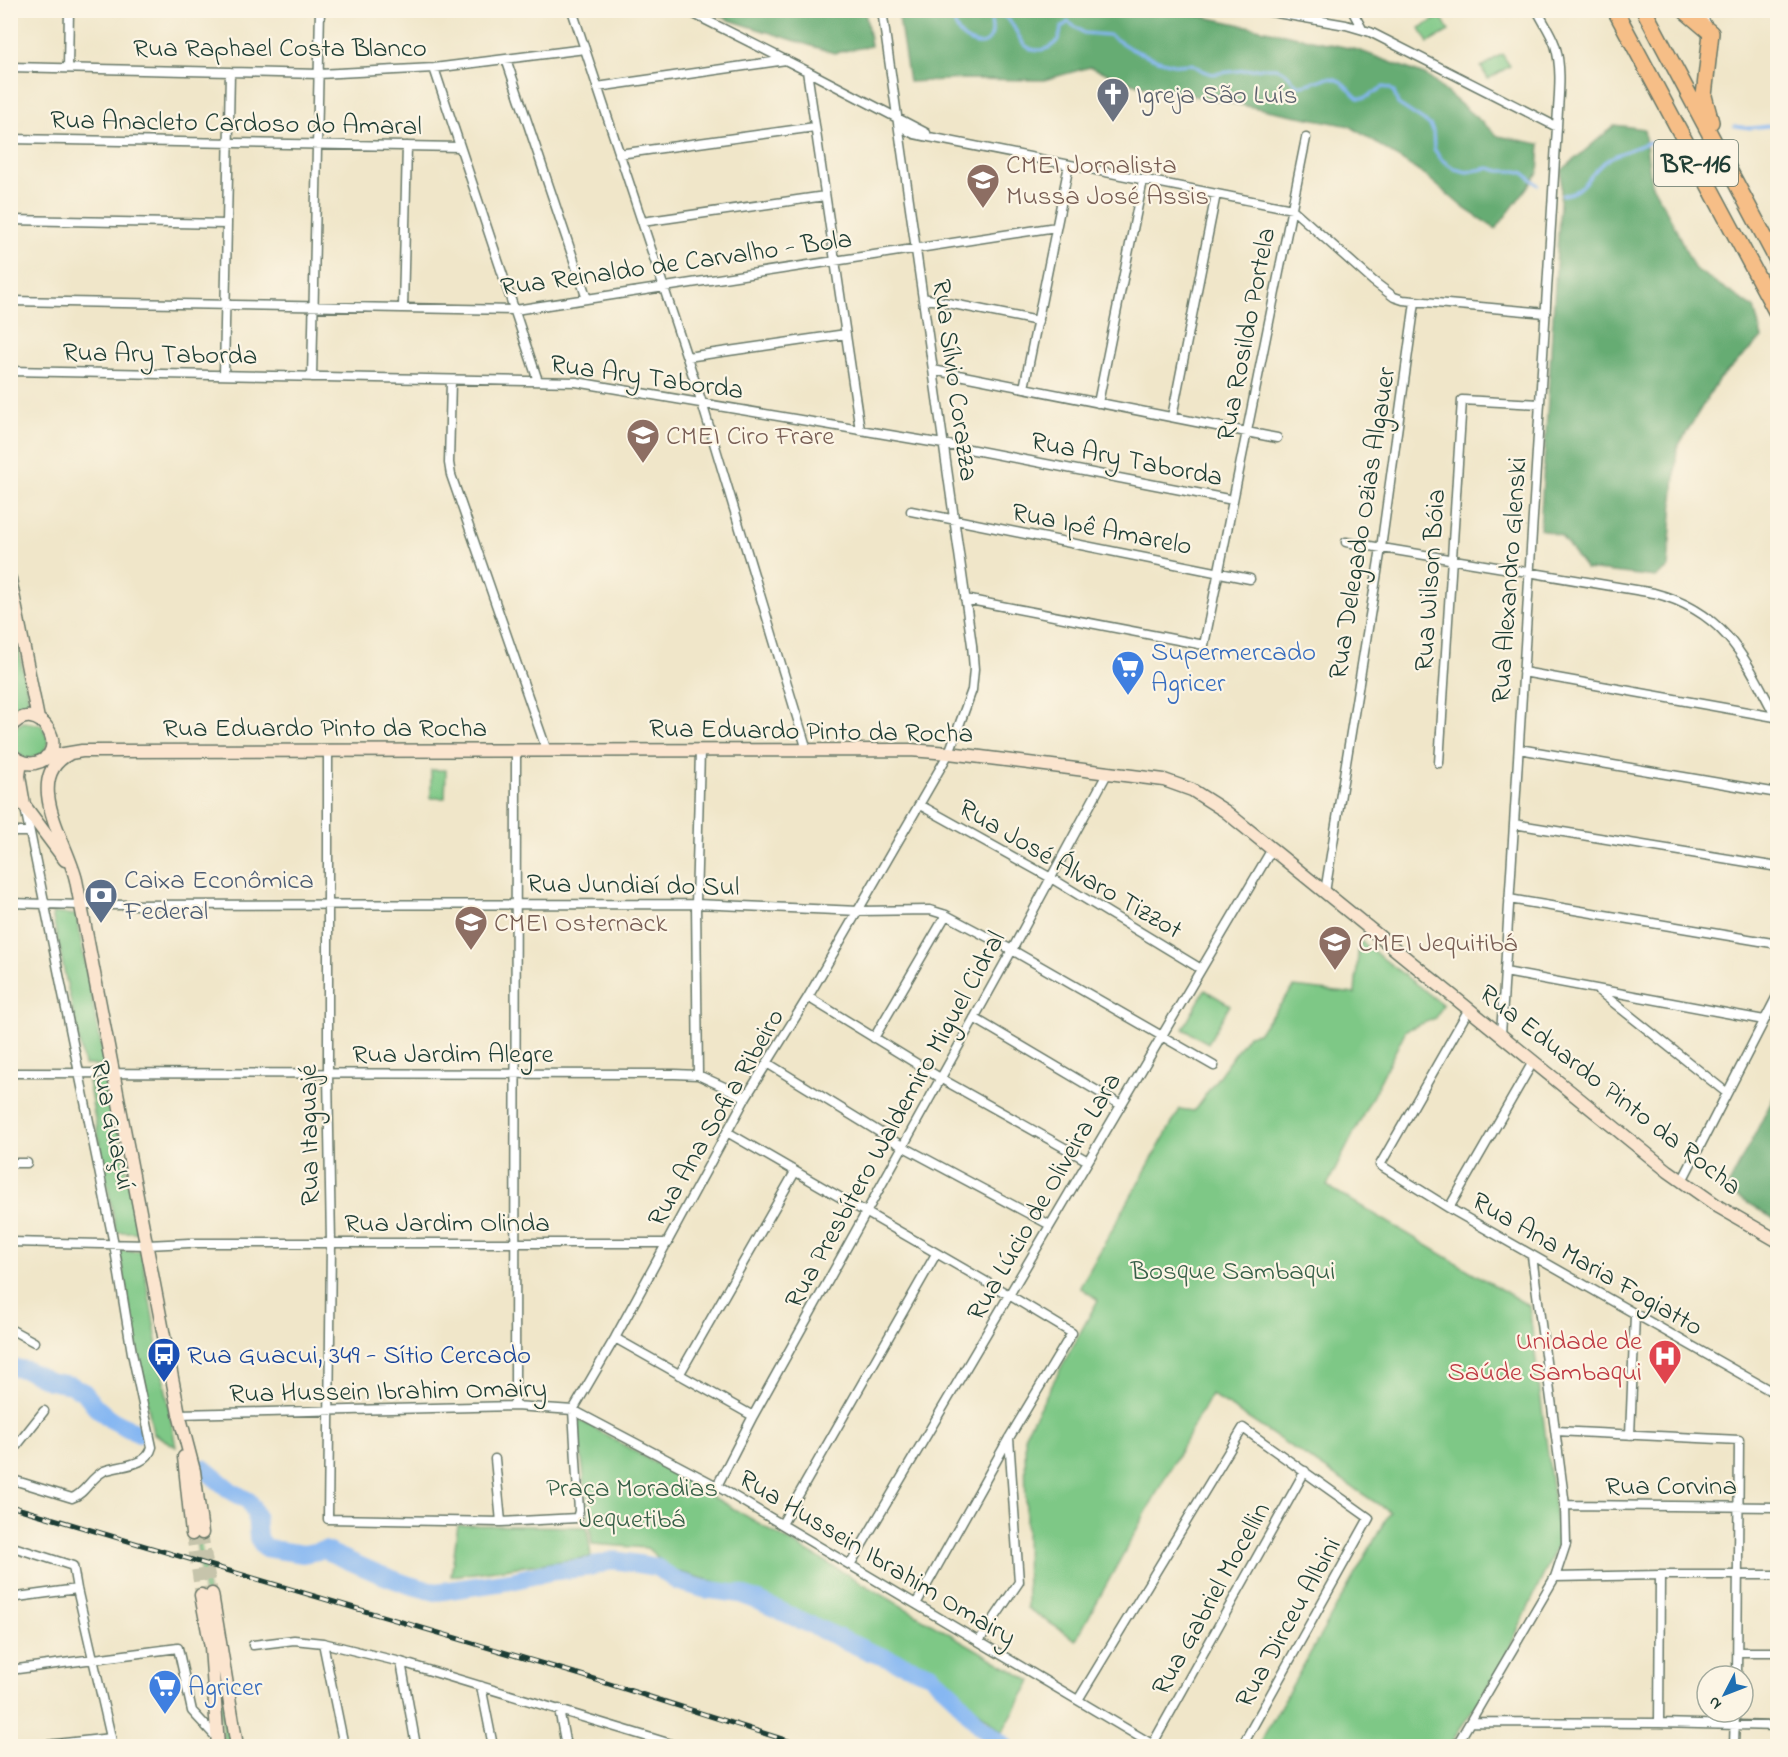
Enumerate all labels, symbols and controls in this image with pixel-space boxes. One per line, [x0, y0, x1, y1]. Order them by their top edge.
street label: Rua Raphael Costa Blanco [133, 30, 427, 69]
church icon: Igreja São Luís [1095, 76, 1131, 123]
place label: Igreja São Luís [1136, 77, 1297, 116]
street label: Rua Anacleto Cardoso do Amaral [50, 102, 422, 147]
road number: BR-116 [1654, 140, 1738, 186]
place label: CMEI Jornalista Mussa José Assis [1006, 147, 1209, 217]
school or university icon: CMEI Jornalista Mussa José Assis [965, 162, 1001, 209]
street label: Rua Reinaldo de Carvalho - Bola [498, 221, 854, 308]
street label: Rua Rosildo Portela [1208, 225, 1287, 444]
street label: Rua Sílvio Corazza [920, 277, 987, 484]
street label: Rua Ary Taborda [62, 334, 258, 377]
street label: Rua Ary Taborda [547, 346, 746, 411]
street label: Rua Delegado Ozias Algauer [1320, 364, 1408, 682]
school or university icon: CMEI Ciro Frare [625, 417, 661, 464]
place label: CMEI Ciro Frare [666, 418, 835, 457]
street label: Rua Ary Taborda [1027, 423, 1226, 498]
street label: Rua Alexandro Glenski [1482, 456, 1539, 704]
street label: Rua Wilson Bóia [1406, 488, 1457, 673]
street label: Rua Ipê Amarelo [1008, 494, 1195, 567]
place label: Supermercado Agricer [1151, 634, 1316, 704]
supermarket icon: Supermercado Agricer [1110, 649, 1146, 696]
street label: Rua Eduardo Pinto da Rocha [163, 710, 487, 749]
street label: Rua Eduardo Pinto da Rocha [648, 710, 973, 755]
street label: Rua José Álvaro Tizzot [951, 790, 1189, 950]
place label: Caixa Econômica Federal [123, 862, 314, 932]
street label: Rua Jundiaí do Sul [526, 865, 740, 908]
bank icon: Caixa Econômica Federal [83, 877, 119, 924]
school or university icon: CMEI Osternack [453, 904, 489, 951]
place label: CMEI Osternack [494, 905, 668, 944]
street label: Rua Presbítero Waldemiro Miguel Cidral [776, 924, 1017, 1316]
school or university icon: CMEI Jequitibá [1317, 924, 1353, 971]
place label: CMEI Jequitibá [1358, 925, 1518, 964]
street label: Rua Eduardo Pinto da Rocha [1470, 976, 1749, 1206]
street label: Rua Ana Sofia Ribeiro [639, 1002, 796, 1235]
street label: Rua Jardim Alegre [352, 1036, 555, 1075]
street label: Rua Guaçuí [79, 1058, 144, 1194]
street label: Rua Itaguajé [290, 1063, 331, 1206]
street label: Rua Lúcio de Oliveira Lara [958, 1066, 1132, 1329]
street label: Rua Ana Maria Fogiatto [1464, 1183, 1710, 1347]
street label: Rua Jardim Olinda [344, 1205, 550, 1244]
park label: Bosque Sambaqui [1130, 1253, 1335, 1292]
place label: Unidade de Saúde Sambaqui [1448, 1323, 1643, 1393]
bus stop icon: Rua Guacui, 349 - Sítio Cercado [146, 1336, 182, 1383]
place label: Rua Guacui, 349 - Sítio Cercado [187, 1337, 531, 1376]
hospital icon: Unidade de Saúde Sambaqui [1647, 1338, 1683, 1385]
street label: Rua Hussein Ibrahim Omairy [229, 1370, 547, 1415]
street label: Rua Hussein Ibrahim Omairy [731, 1461, 1023, 1658]
street label: Rua Corvina [1605, 1468, 1737, 1507]
park label: Praça Moradias Jequetibá [546, 1470, 718, 1540]
street label: Rua Gabriel Mocellin [1143, 1495, 1282, 1703]
street label: Rua Dirceu Albini [1226, 1531, 1352, 1715]
north arrow [1695, 1664, 1755, 1724]
supermarket icon: Agricer [147, 1668, 183, 1715]
place label: Agricer [188, 1669, 263, 1708]
text: N [1703, 1691, 1728, 1715]

